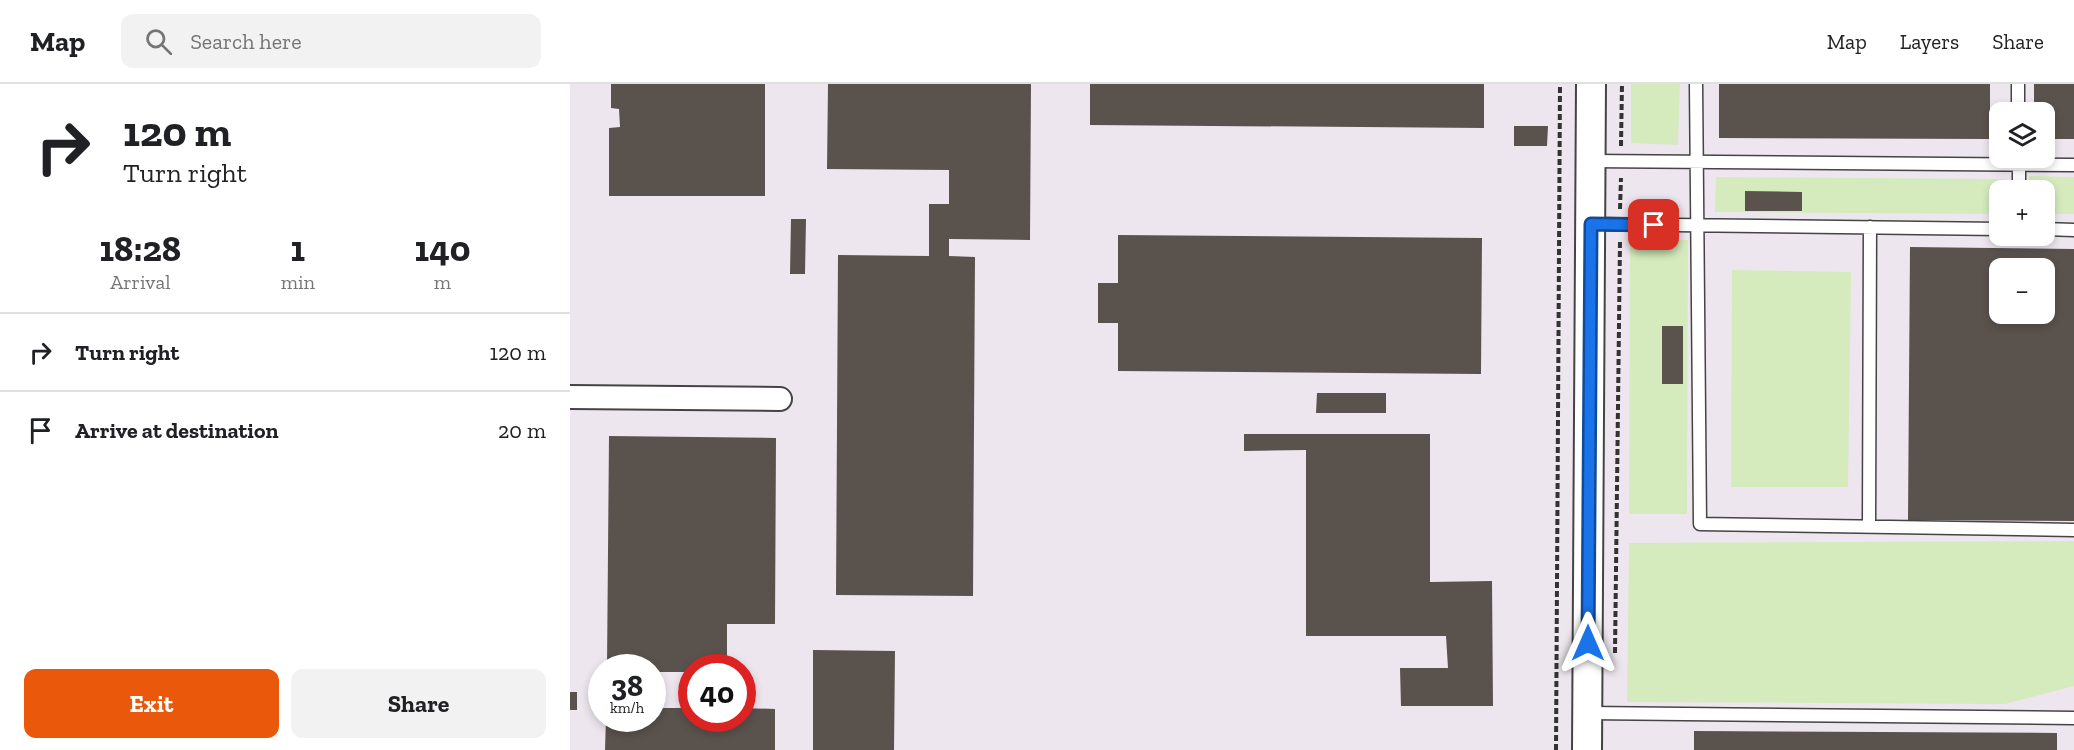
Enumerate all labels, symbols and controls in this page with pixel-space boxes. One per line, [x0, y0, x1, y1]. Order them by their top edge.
search box [121, 14, 541, 68]
text: Map [30, 25, 85, 58]
icon: search [142, 25, 175, 58]
text: Search here [190, 28, 302, 55]
text: Map [1827, 29, 1867, 54]
text: Layers [1900, 29, 1959, 54]
text: Share [1992, 29, 2044, 54]
map controls [1989, 102, 2055, 324]
button: layers [1989, 102, 2055, 168]
text: 120 m [123, 106, 231, 157]
icon: right [24, 108, 102, 186]
text: Turn right [123, 157, 247, 189]
button: + [1989, 180, 2055, 246]
pin [1628, 199, 1679, 250]
icon: arrive [1637, 208, 1670, 241]
text: 18:28 [100, 227, 181, 270]
text: 1 [291, 227, 305, 270]
text: 140 [415, 227, 470, 270]
button: − [1989, 258, 2055, 324]
text: Arrival [110, 270, 170, 294]
text: min [281, 270, 315, 294]
text: m [434, 270, 451, 294]
icon: right [24, 336, 57, 369]
text: Turn right [75, 339, 179, 366]
text: 120 m [490, 339, 546, 366]
icon: arrive [24, 414, 57, 447]
text: Arrive at destination [75, 417, 278, 444]
text: 20 m [498, 417, 546, 444]
position arrow [1556, 611, 1620, 675]
speed limit sign: 40 [678, 654, 756, 732]
text: 38 [611, 668, 643, 704]
button: Exit [24, 669, 279, 738]
button: Share [291, 669, 546, 738]
text: km/h [610, 699, 644, 717]

